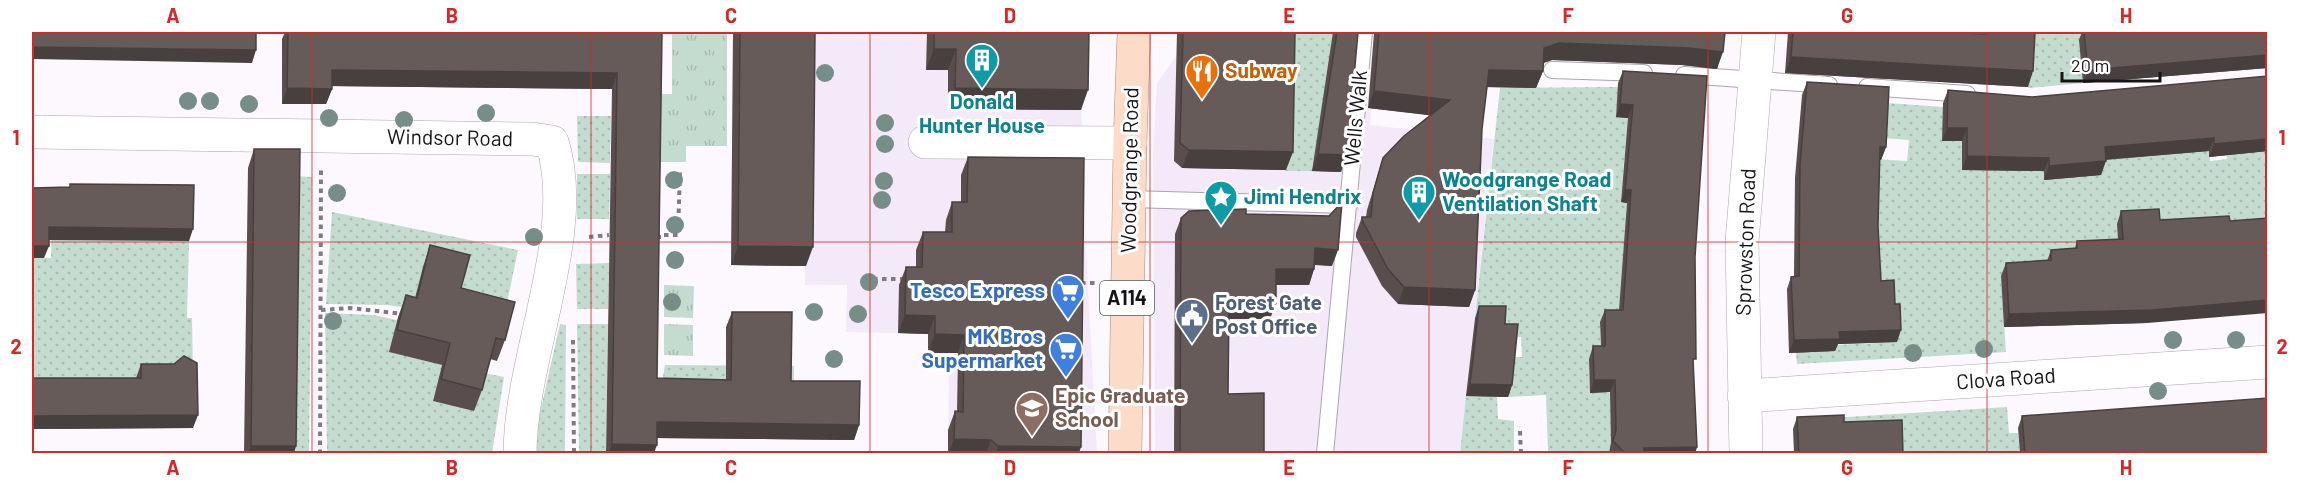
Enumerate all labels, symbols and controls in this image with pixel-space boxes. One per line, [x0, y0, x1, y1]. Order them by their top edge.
text: A [166, 3, 180, 27]
text: B [446, 3, 458, 27]
text: C [725, 3, 737, 27]
text: D [1004, 3, 1016, 27]
text: E [1283, 3, 1295, 27]
text: F [1562, 3, 1574, 27]
text: G [1841, 3, 1853, 27]
text: H [2120, 3, 2132, 27]
building icon: Donald Hunter House [964, 42, 1000, 89]
scale bar [2062, 45, 2160, 83]
restaurant icon: Subway [1184, 53, 1220, 100]
text: 20 m [2071, 54, 2109, 76]
place label: Subway [1225, 57, 1298, 82]
street label: Wells Walk [1338, 69, 1371, 167]
street label: Woodgrange Road [1115, 87, 1142, 253]
place label: Donald Hunter House [919, 88, 1045, 137]
street label: Windsor Road [387, 123, 513, 150]
text: 1 [12, 125, 20, 149]
text: 1 [2278, 125, 2286, 149]
place label: Woodgrange Road Ventilation Shaft [1442, 166, 1611, 215]
street label: Sprowston Road [1729, 168, 1760, 316]
building icon: Woodgrange Road Ventilation Shaft [1401, 174, 1437, 221]
place icon: Jimi Hendrix [1203, 179, 1239, 226]
place label: Jimi Hendrix [1244, 183, 1361, 208]
supermarket icon: Tesco Express [1050, 273, 1086, 320]
place label: Tesco Express [910, 277, 1045, 302]
road number: A114 [1100, 281, 1154, 315]
place label: Forest Gate Post Office [1215, 289, 1322, 338]
public building icon: Forest Gate Post Office [1174, 297, 1210, 344]
place label: MK Bros Supermarket [922, 323, 1043, 372]
supermarket icon: MK Bros Supermarket [1048, 331, 1084, 378]
text: 2 [10, 334, 22, 358]
text: 2 [2276, 334, 2288, 358]
street label: Clova Road [1955, 362, 2057, 393]
place label: Epic Graduate School [1055, 382, 1185, 431]
school or university icon: Epic Graduate School [1014, 390, 1050, 437]
text: A [166, 455, 180, 479]
text: B [446, 455, 458, 479]
text: C [725, 455, 737, 479]
text: D [1004, 455, 1016, 479]
text: E [1283, 455, 1295, 479]
text: F [1562, 455, 1574, 479]
text: G [1841, 455, 1853, 479]
text: H [2120, 455, 2132, 479]

